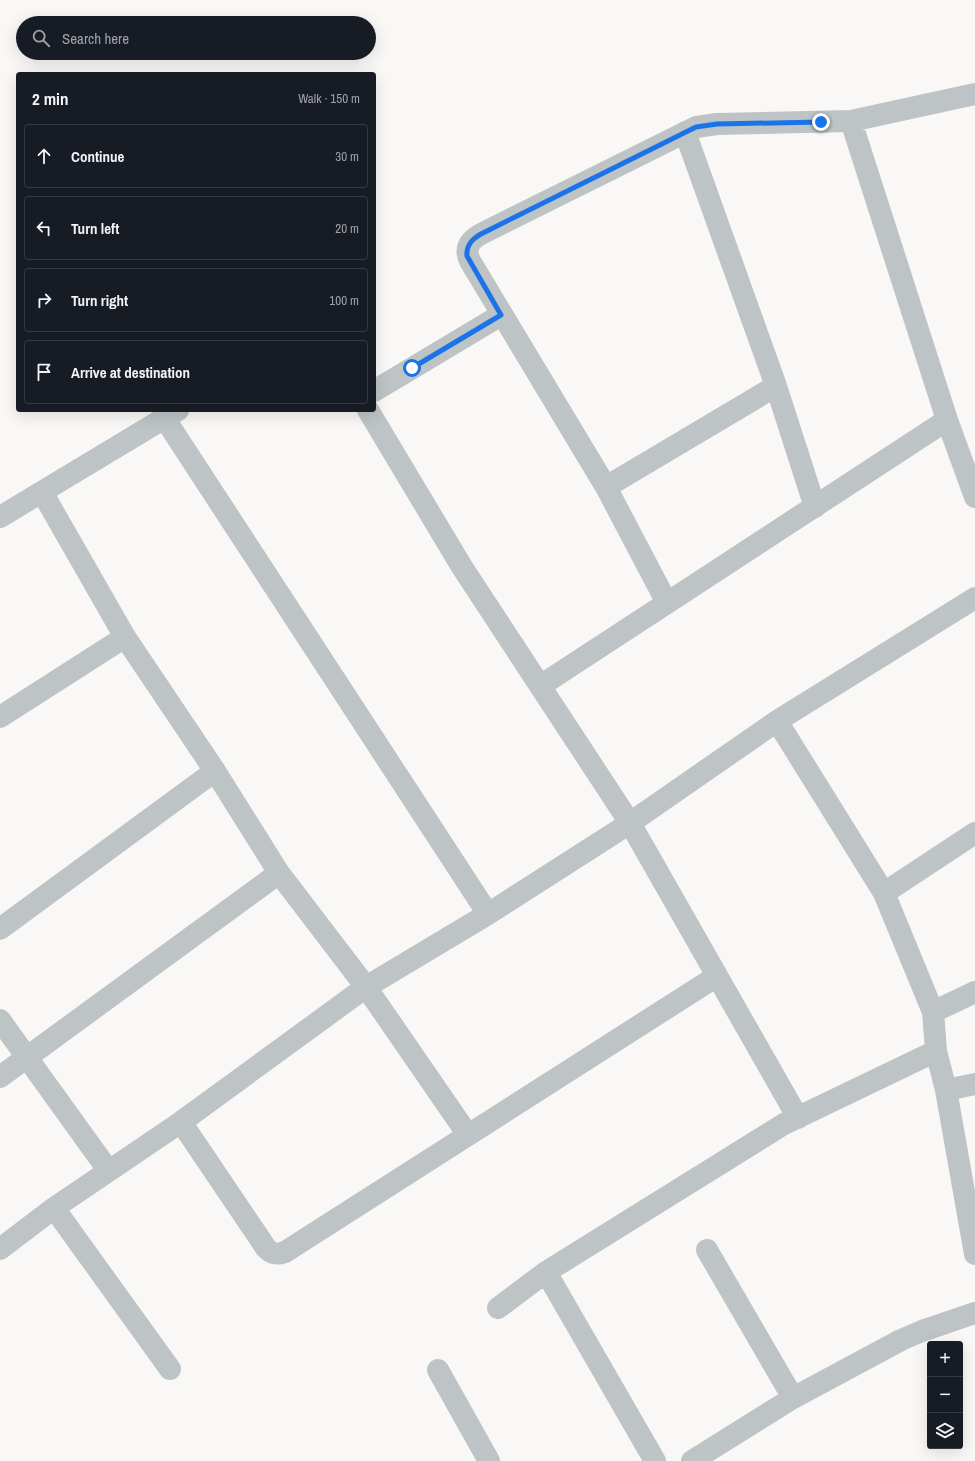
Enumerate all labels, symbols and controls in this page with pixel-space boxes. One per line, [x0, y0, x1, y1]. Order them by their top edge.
search box [16, 16, 376, 60]
icon: search [30, 27, 52, 49]
text: Search here [62, 28, 129, 49]
text: 2 min [32, 87, 68, 110]
text: Walk · 150 m [298, 90, 360, 107]
route end [812, 113, 830, 131]
icon: ahead [33, 145, 55, 167]
text: Continue [71, 146, 124, 167]
text: 30 m [335, 148, 359, 165]
icon: left [33, 217, 55, 239]
text: Turn left [71, 218, 119, 239]
text: 20 m [335, 220, 359, 237]
icon: right [33, 289, 55, 311]
text: Turn right [71, 290, 128, 311]
text: 100 m [329, 292, 359, 309]
route start [403, 359, 421, 377]
icon: arrive [33, 361, 55, 383]
text: Arrive at destination [71, 362, 190, 383]
map controls [927, 1341, 963, 1449]
button: + [927, 1341, 963, 1377]
button: − [927, 1377, 963, 1413]
button: layers [927, 1413, 963, 1449]

